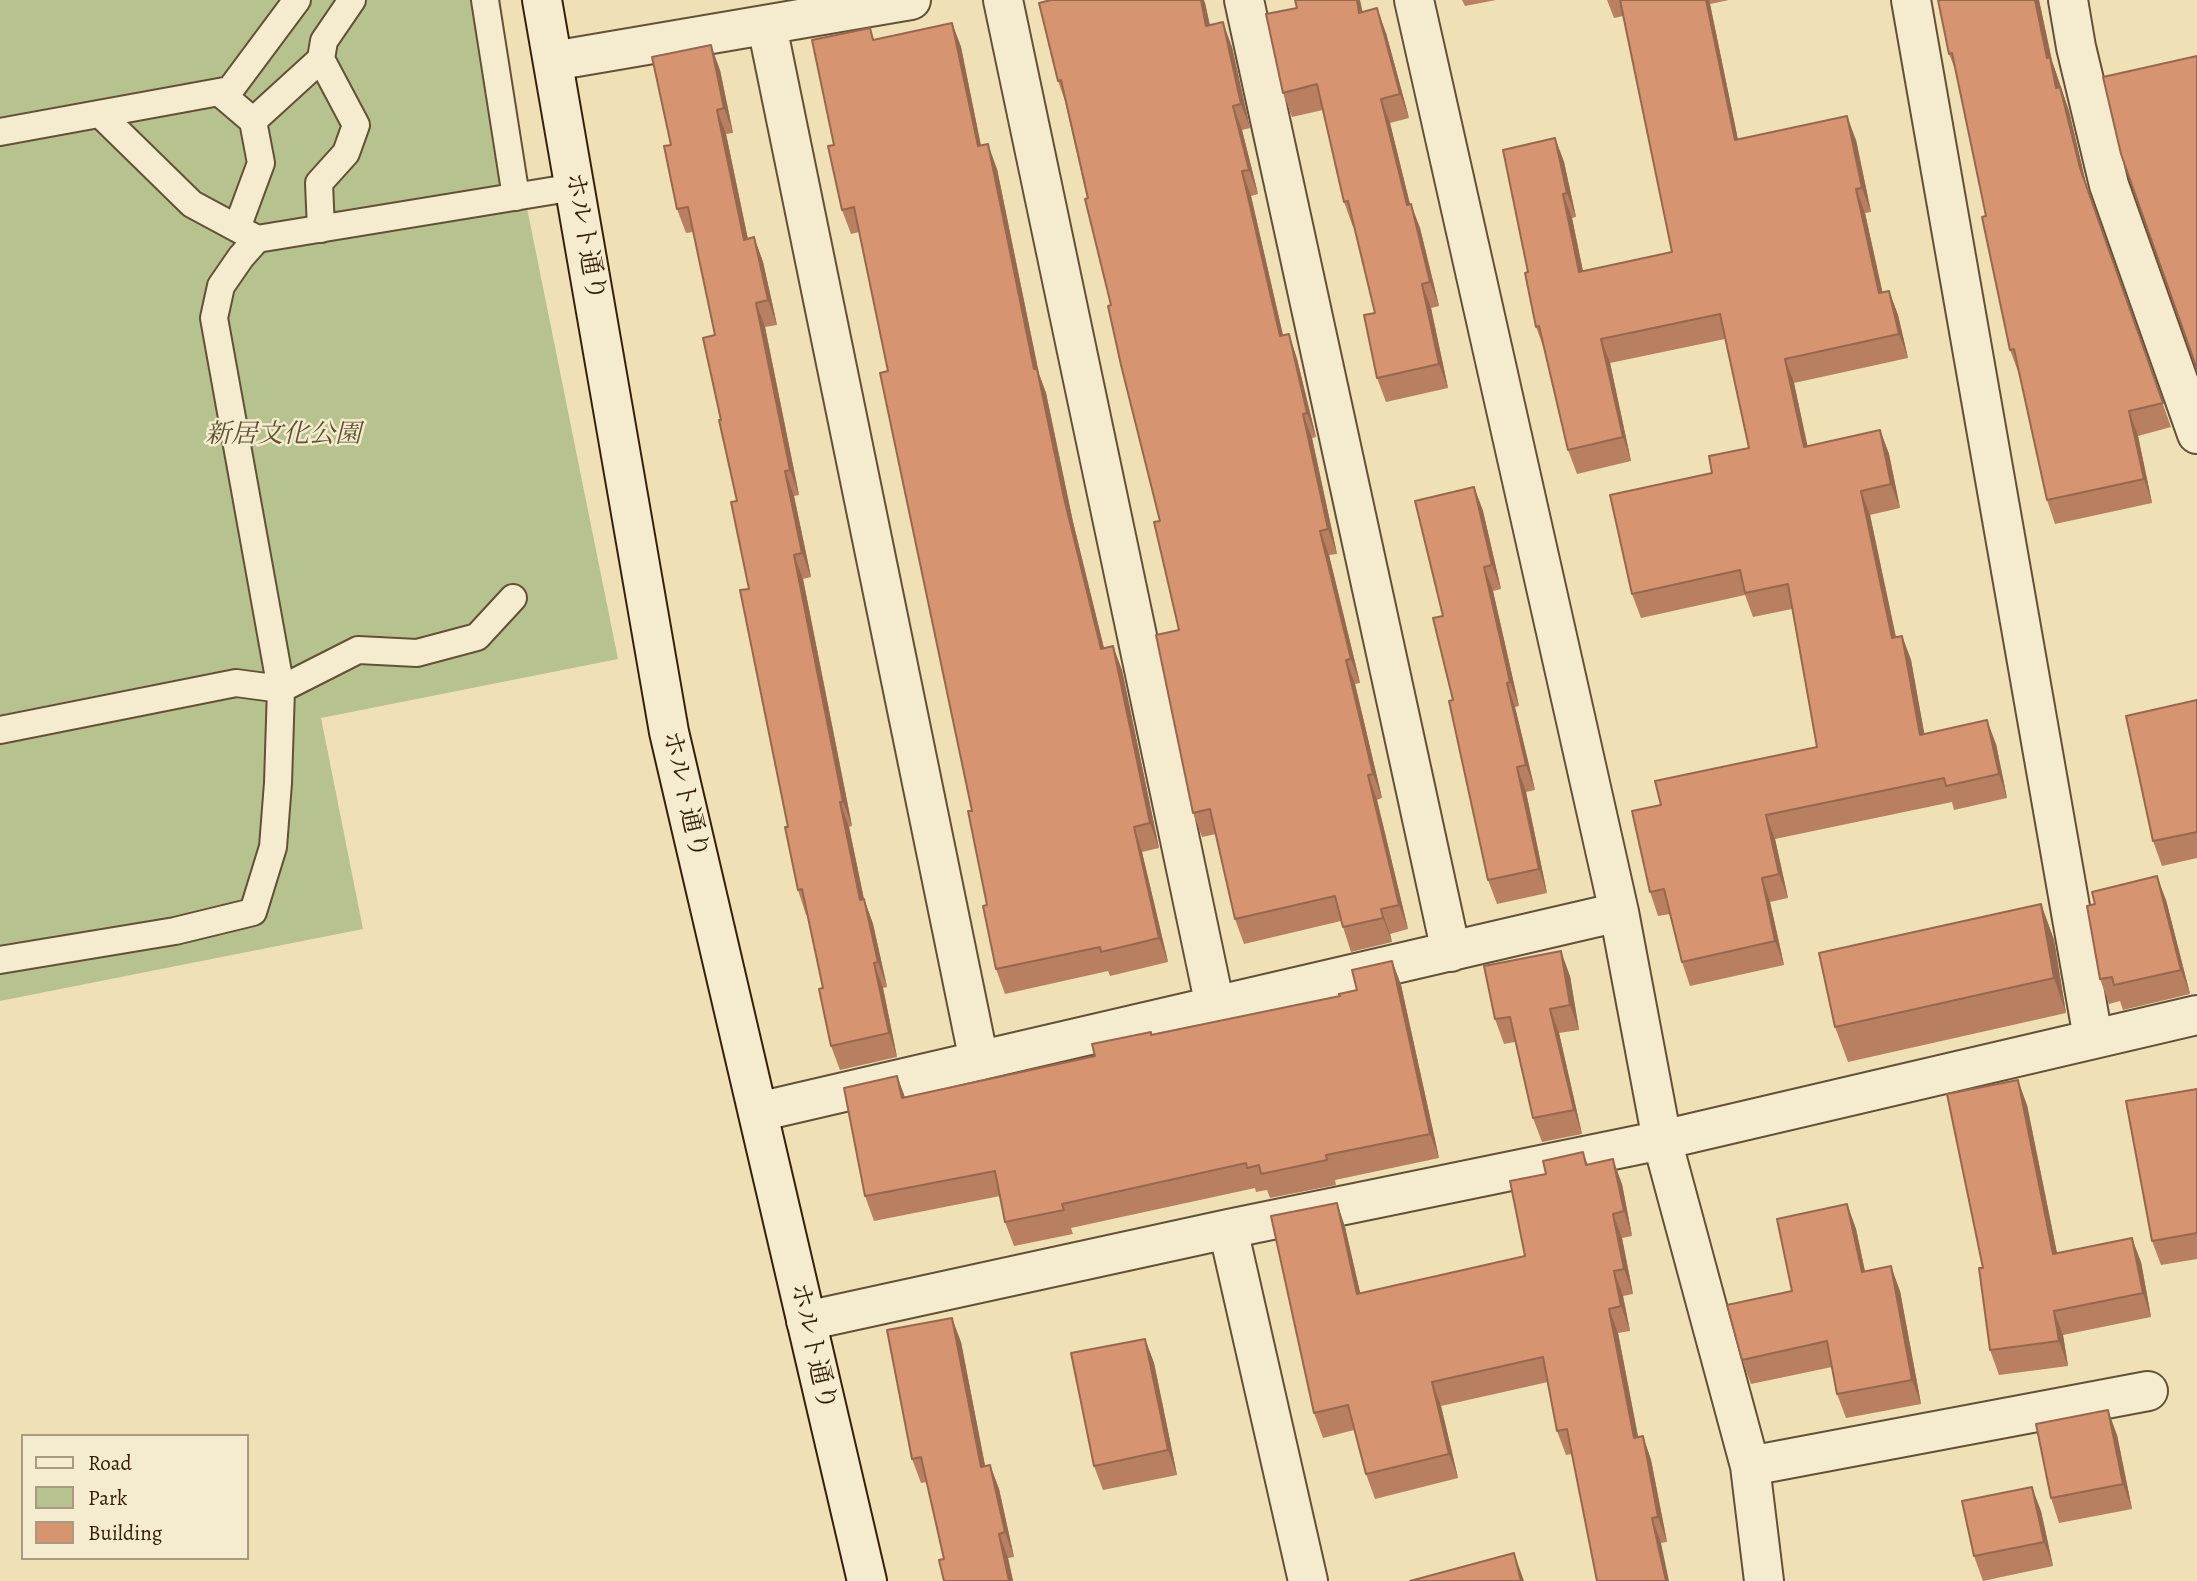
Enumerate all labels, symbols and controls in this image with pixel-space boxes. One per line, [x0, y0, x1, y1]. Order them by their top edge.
street label: ホルト通り [557, 170, 611, 304]
park label: 新居文化公園 [205, 420, 361, 452]
street label: ホルト通り [654, 728, 714, 862]
street label: ホルト通り [782, 1280, 842, 1414]
legend [21, 1434, 248, 1560]
text: Road [88, 1449, 132, 1477]
text: Park [88, 1484, 127, 1512]
text: Building [88, 1519, 162, 1547]

